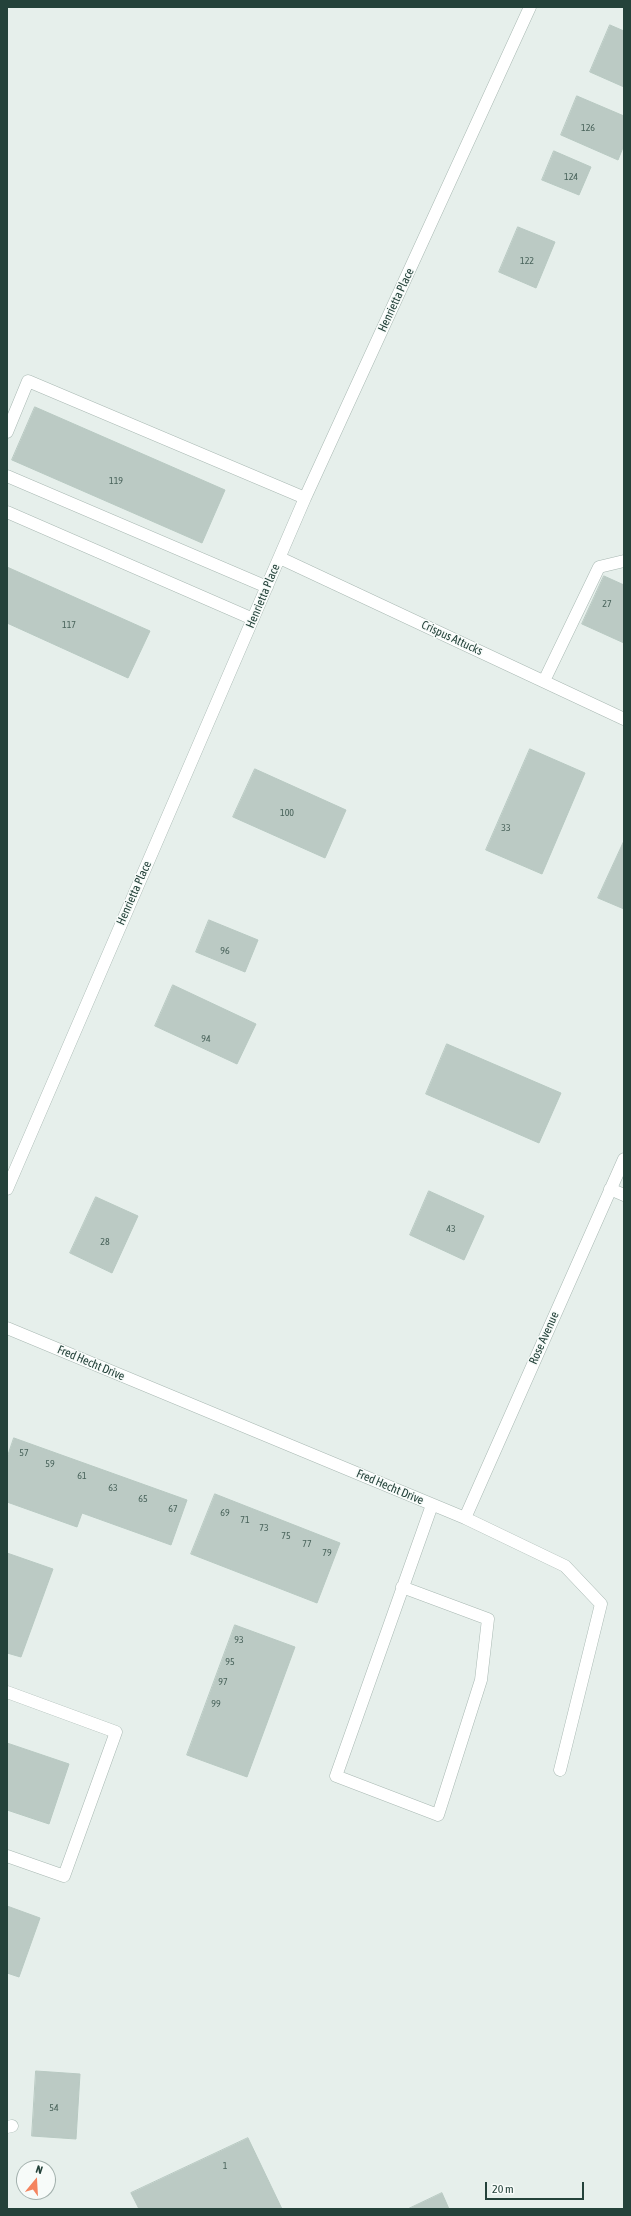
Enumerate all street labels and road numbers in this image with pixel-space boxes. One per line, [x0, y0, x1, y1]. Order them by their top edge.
street label: Henrietta Place [375, 266, 417, 334]
street label: Henrietta Place [243, 562, 283, 630]
street label: Crispus Attucks [419, 618, 485, 658]
street label: Henrietta Place [113, 859, 155, 927]
street label: Rose Avenue [526, 1309, 562, 1367]
street label: Fred Hecht Drive [55, 1342, 127, 1384]
street label: Fred Hecht Drive [354, 1466, 426, 1508]

